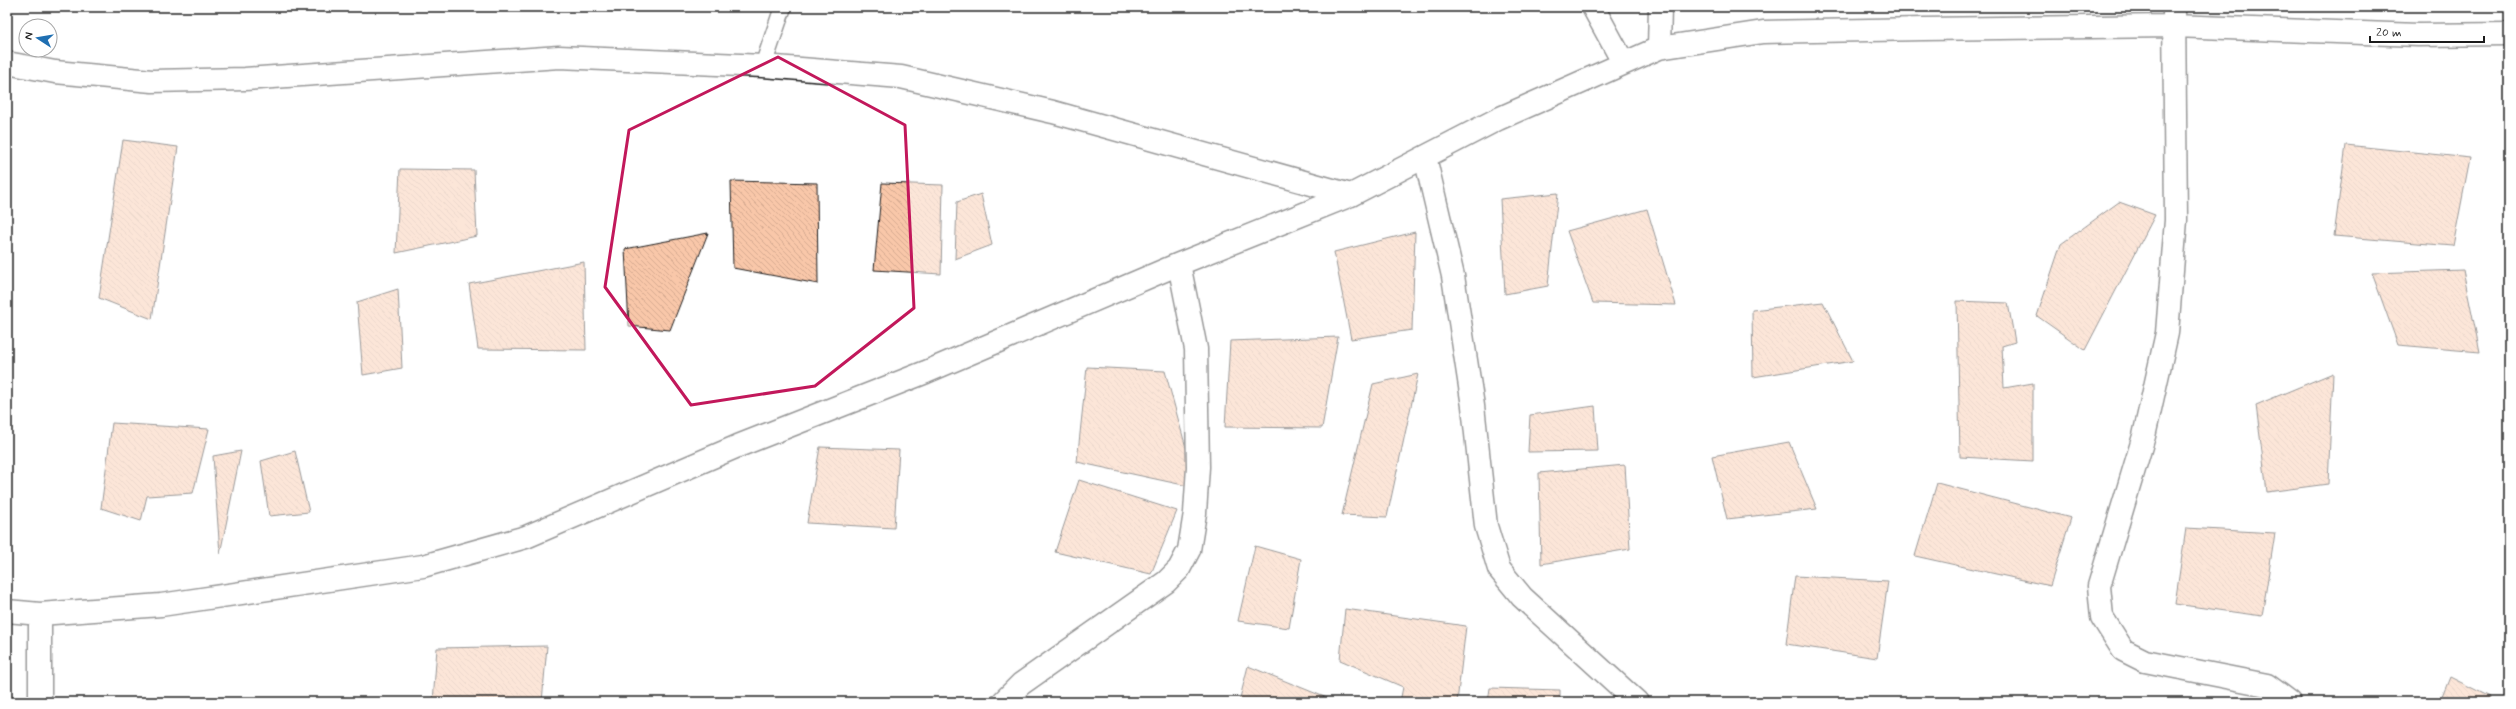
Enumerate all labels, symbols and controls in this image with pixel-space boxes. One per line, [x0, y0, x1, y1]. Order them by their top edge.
north arrow [18, 18, 58, 58]
scale bar [2370, 18, 2484, 44]
text: 20 m [2376, 25, 2402, 41]
text: N [22, 31, 37, 41]

